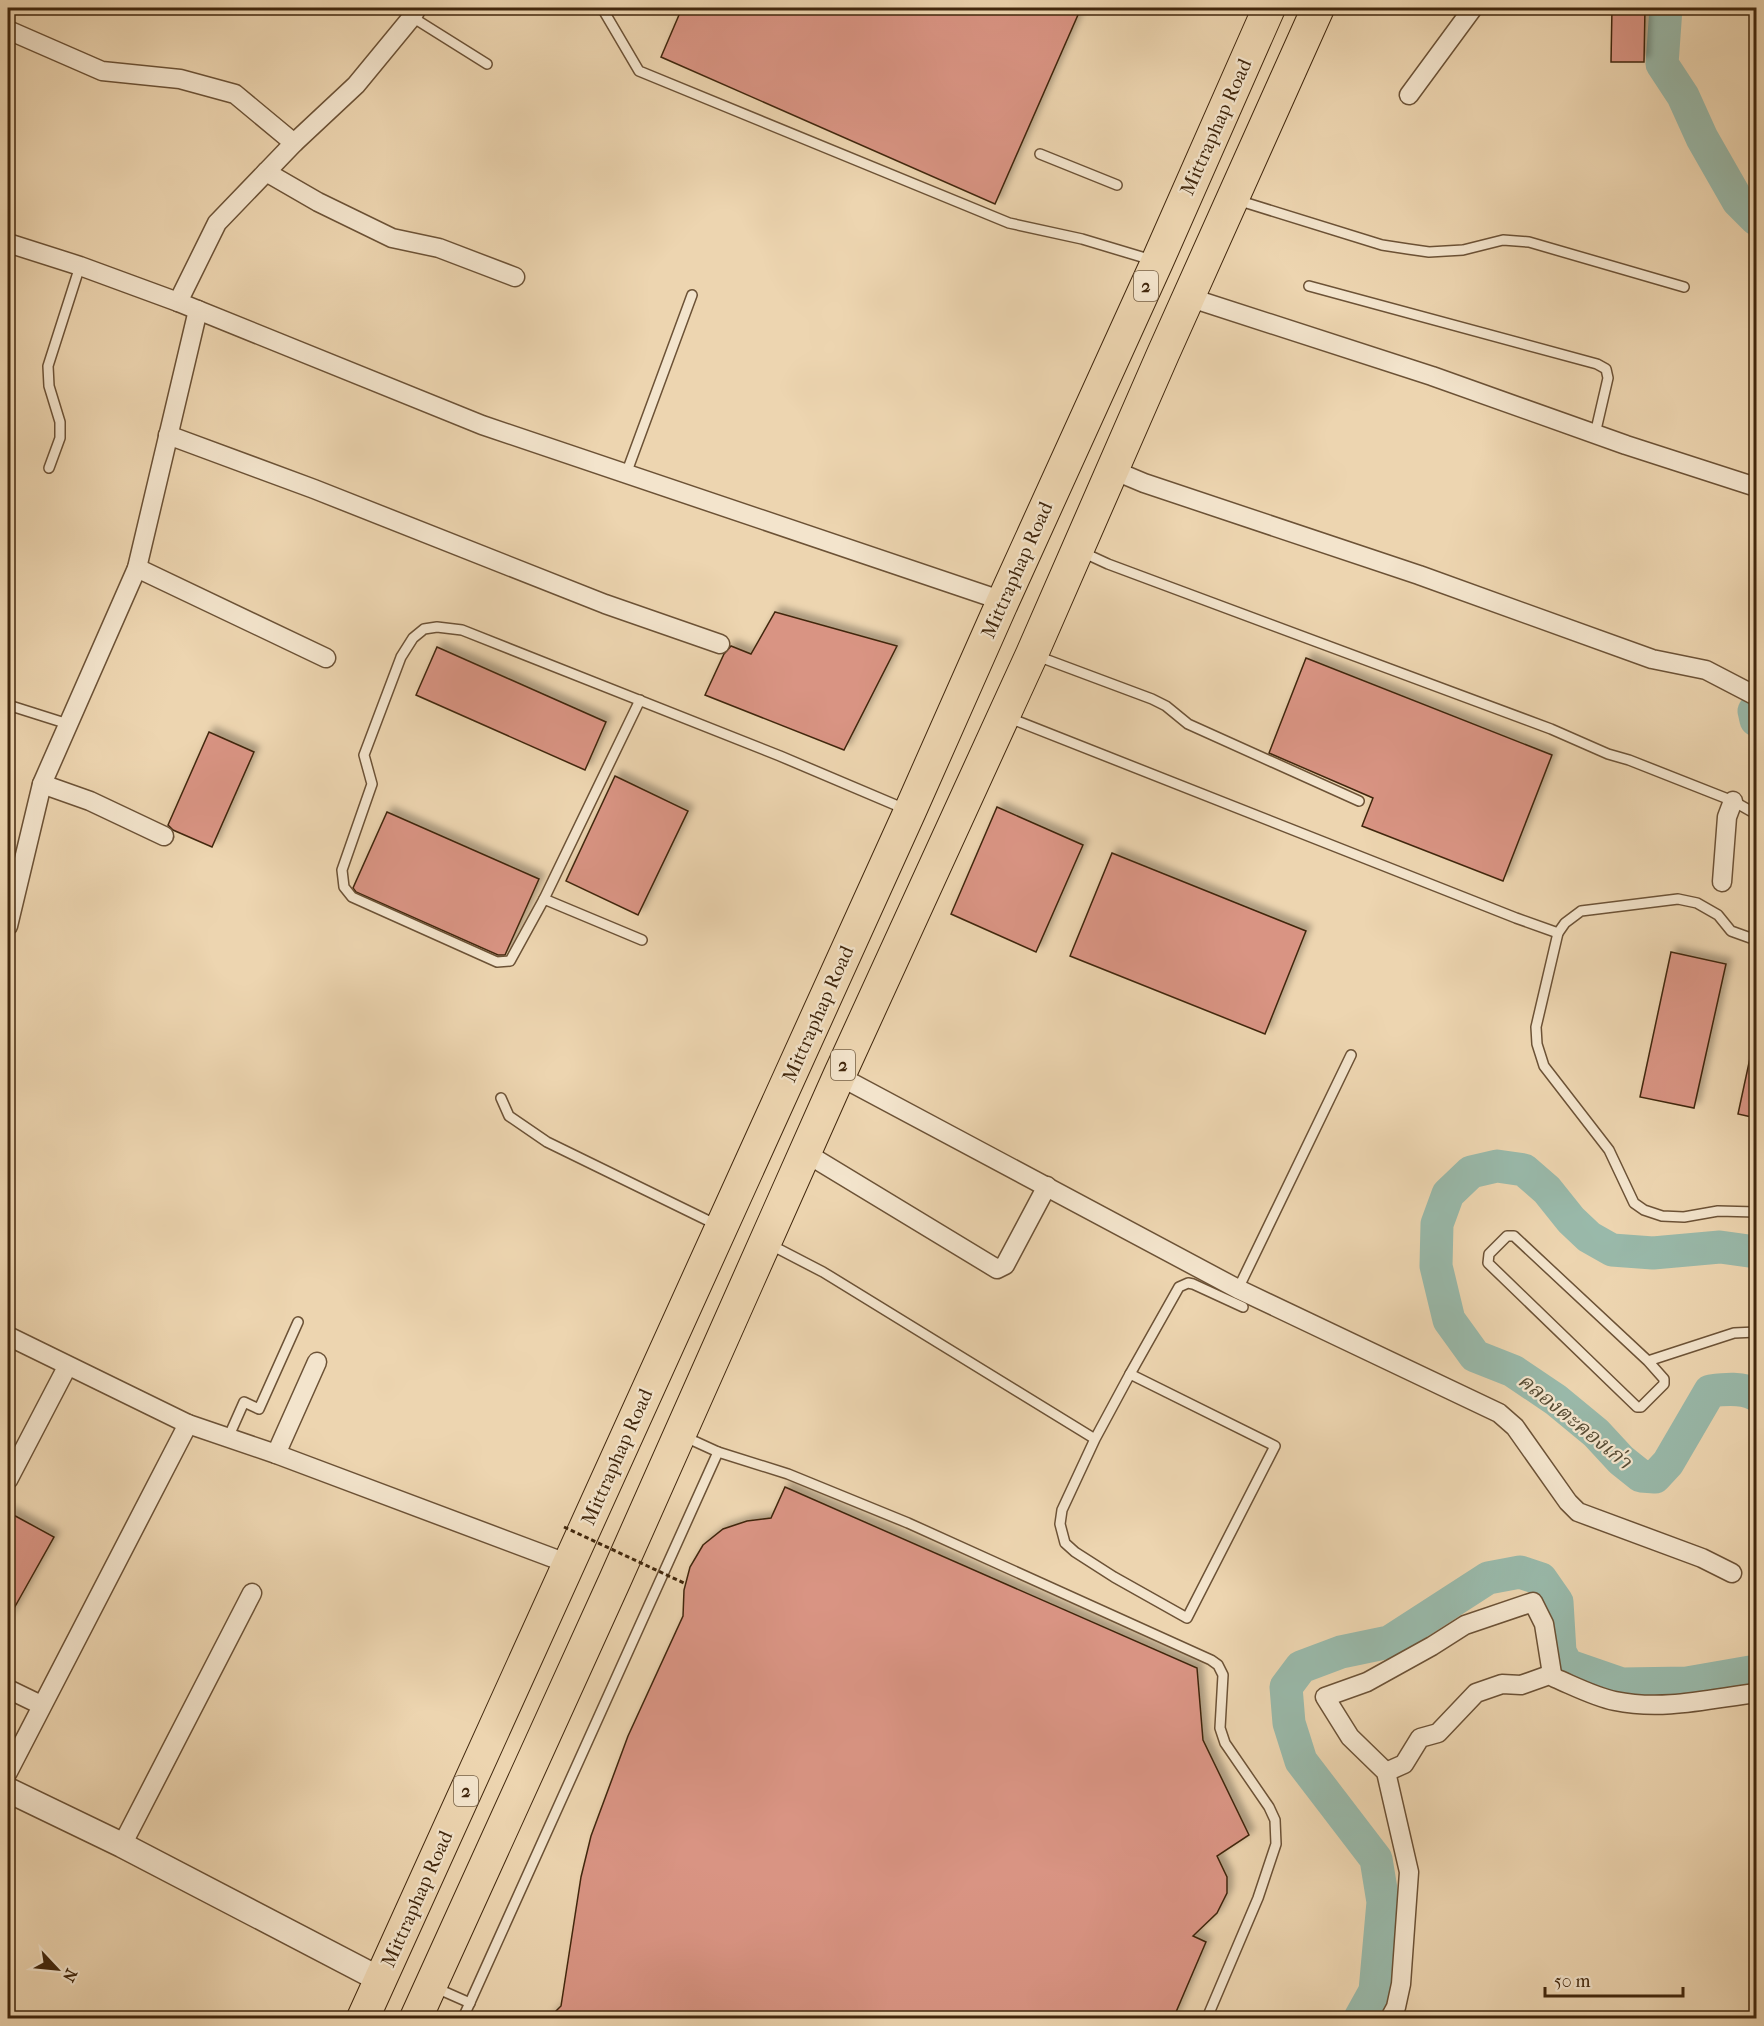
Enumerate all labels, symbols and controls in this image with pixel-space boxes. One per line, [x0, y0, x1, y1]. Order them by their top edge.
street label: Mittraphap Road [1176, 54, 1257, 199]
road number: 2 [1134, 271, 1158, 301]
street label: Mittraphap Road [977, 497, 1058, 642]
street label: Mittraphap Road [778, 941, 859, 1086]
road number: 2 [831, 1050, 855, 1080]
water label: คลองตะคองเก่า [1514, 1368, 1637, 1474]
street label: Mittraphap Road [577, 1384, 658, 1529]
road number: 2 [454, 1776, 478, 1806]
street label: Mittraphap Road [377, 1826, 458, 1971]
north arrow [27, 1939, 87, 1999]
scale bar [1545, 1960, 1683, 1998]
text: N [58, 1966, 81, 1986]
text: 50 m [1554, 1971, 1591, 1992]

